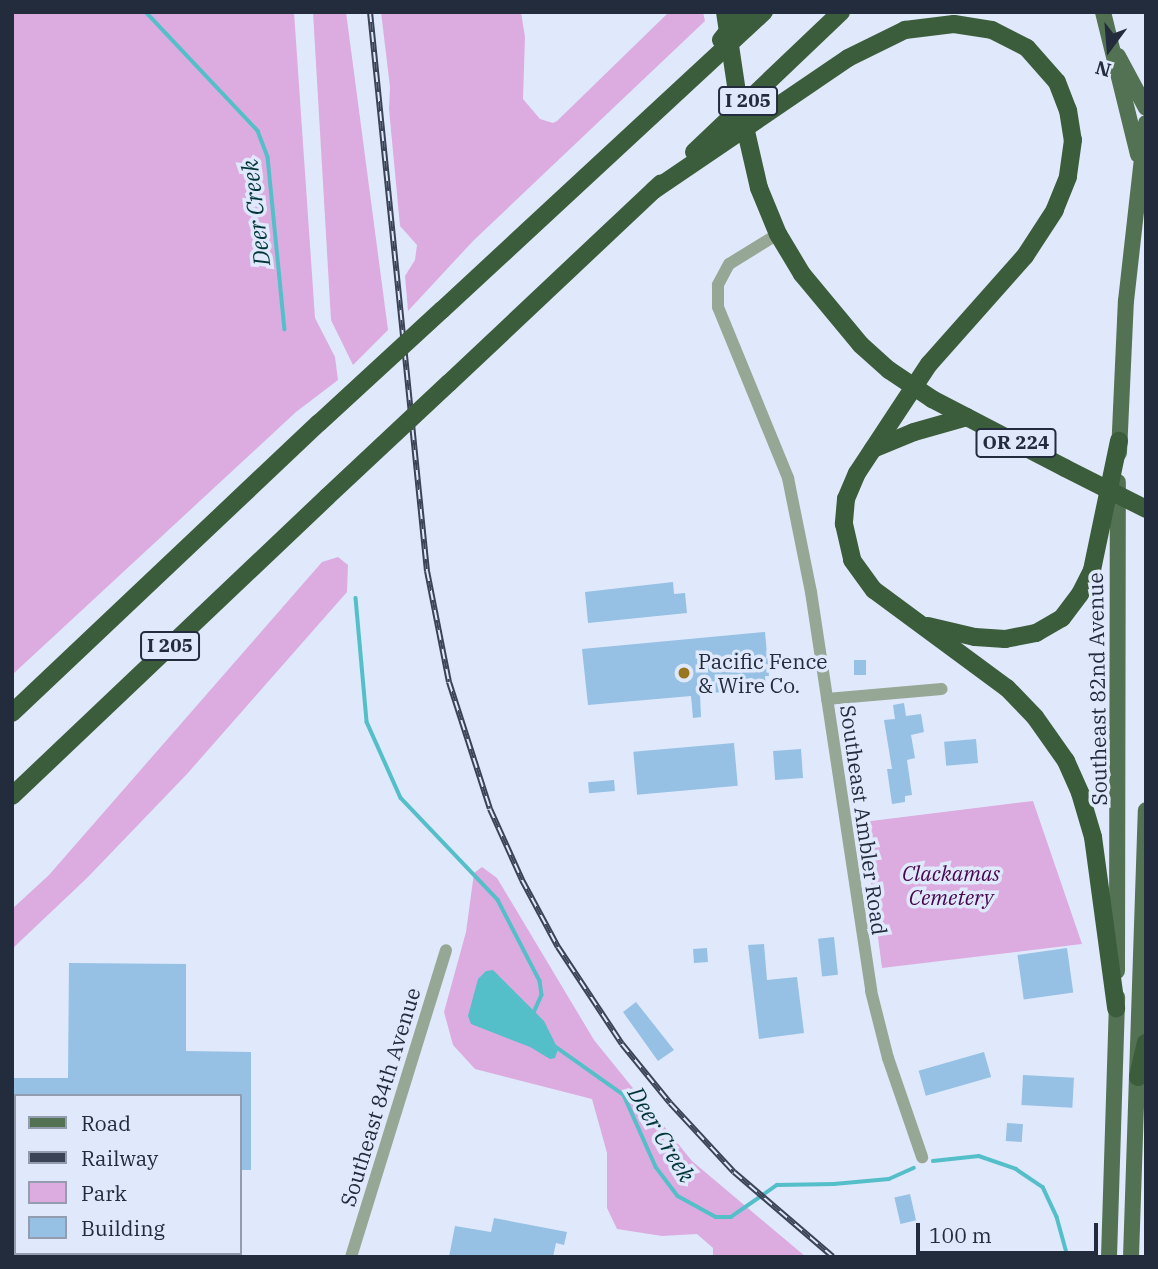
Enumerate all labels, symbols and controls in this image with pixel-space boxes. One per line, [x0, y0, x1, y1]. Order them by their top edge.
north arrow [1074, 14, 1144, 84]
text: N [1093, 56, 1114, 83]
road number: I 205 [716, 86, 780, 116]
water label: Deer Creek [235, 158, 275, 268]
road number: OR 224 [974, 428, 1058, 458]
street label: Southeast 82nd Avenue [1082, 572, 1112, 806]
road number: I 205 [138, 631, 202, 662]
place label: Pacific Fence & Wire Co. [698, 648, 828, 698]
marker: Pacific Fence & Wire Co. [676, 665, 692, 681]
street label: Southeast Ambler Road [835, 703, 893, 937]
park label: Clackamas Cemetery [902, 860, 1000, 910]
street label: Southeast 84th Avenue [335, 985, 425, 1209]
water label: Deer Creek [623, 1081, 701, 1187]
legend [14, 1094, 242, 1255]
text: Road [81, 1109, 131, 1137]
text: Railway [81, 1144, 158, 1172]
text: Park [81, 1179, 127, 1207]
scale bar [920, 1210, 1102, 1254]
text: Building [81, 1214, 165, 1242]
text: 100 m [929, 1221, 992, 1249]

